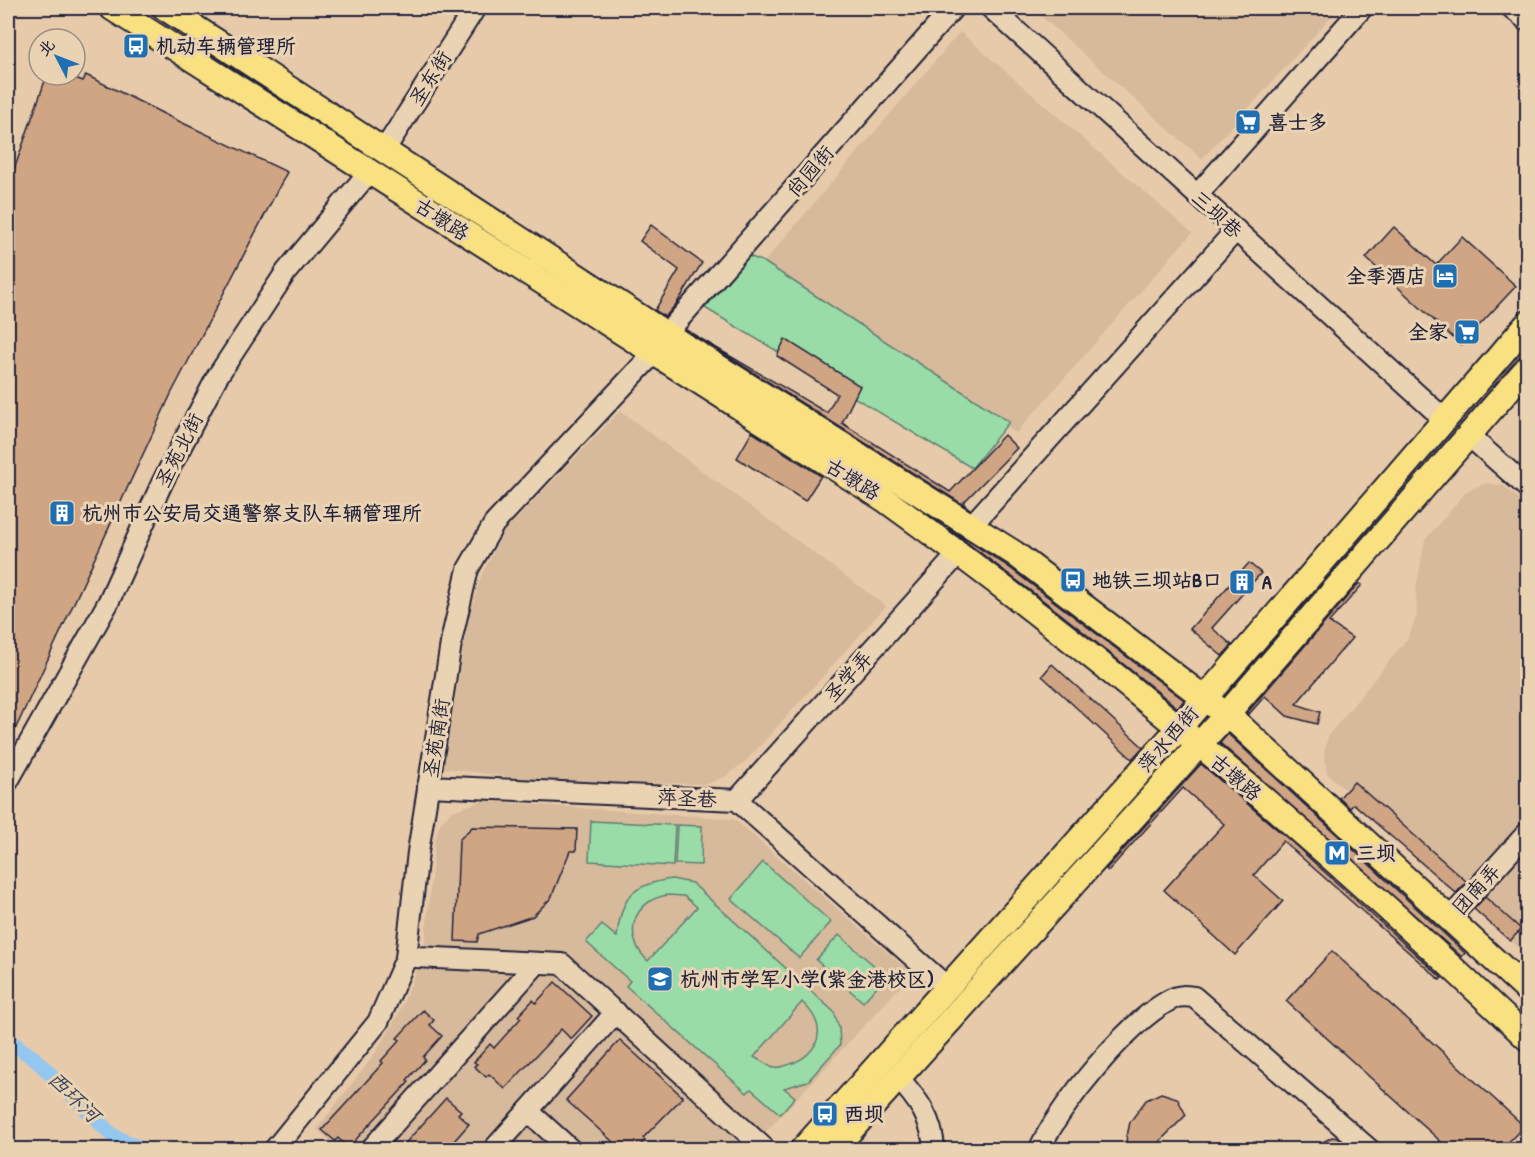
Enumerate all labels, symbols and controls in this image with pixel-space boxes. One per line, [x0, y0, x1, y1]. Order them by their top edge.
north arrow [27, 27, 87, 87]
bus stop icon: 机动车辆管理所 [121, 31, 151, 61]
place label: 机动车辆管理所 [156, 32, 296, 59]
text: 北 [32, 34, 59, 60]
street label: 圣东街 [402, 45, 457, 110]
supermarket icon: 喜士多 [1233, 107, 1263, 137]
place label: 喜士多 [1268, 108, 1328, 135]
street label: 尚园街 [780, 139, 839, 202]
street label: 三坝巷 [1186, 184, 1249, 244]
street label: 古墩路 [410, 191, 476, 247]
hotel icon: 全季酒店 [1430, 261, 1460, 291]
place label: 全季酒店 [1346, 262, 1426, 289]
supermarket icon: 全家 [1452, 317, 1482, 347]
place label: 全家 [1408, 318, 1448, 345]
street label: 圣苑北街 [148, 408, 209, 492]
street label: 古墩路 [821, 451, 887, 506]
building icon: 杭州市公安局交通警察支队车辆管理所 [47, 498, 77, 528]
place label: 杭州市公安局交通警察支队车辆管理所 [82, 499, 422, 526]
bus stop icon: 地铁三坝站B口 [1058, 565, 1088, 595]
place label: 地铁三坝站B口 [1092, 566, 1222, 593]
building icon: A [1227, 567, 1257, 597]
place label: A [1262, 568, 1272, 595]
street label: 圣学弄 [818, 644, 878, 707]
street label: 圣苑南街 [416, 696, 455, 780]
street label: 萍水西街 [1131, 700, 1204, 778]
street label: 古墩路 [1205, 747, 1269, 807]
street label: 萍圣巷 [656, 782, 719, 813]
metro station icon: 三坝 [1322, 838, 1352, 868]
place label: 三坝 [1356, 839, 1396, 866]
street label: 团南弄 [1446, 857, 1506, 920]
school or university icon: 杭州市学军小学(紫金港校区) [645, 964, 675, 994]
place label: 杭州市学军小学(紫金港校区) [680, 965, 934, 992]
water label: 西环河 [42, 1064, 109, 1131]
bus stop icon: 西坝 [810, 1099, 840, 1129]
place label: 西坝 [844, 1100, 884, 1127]

